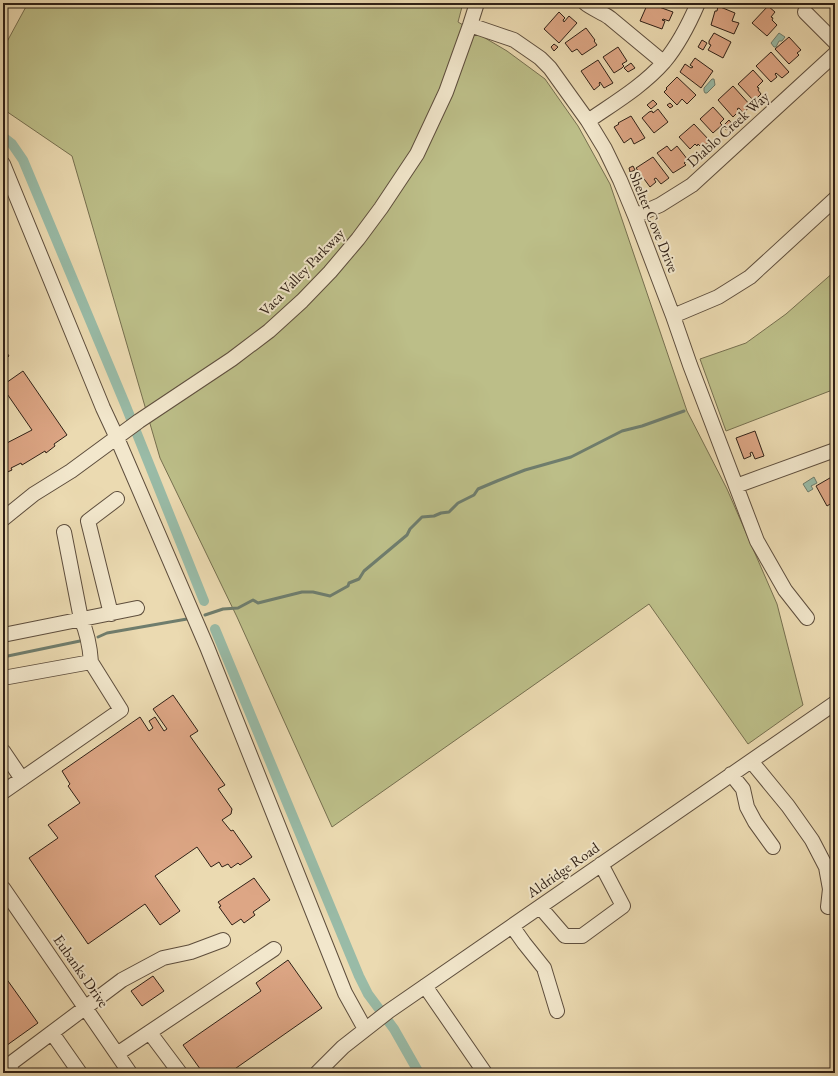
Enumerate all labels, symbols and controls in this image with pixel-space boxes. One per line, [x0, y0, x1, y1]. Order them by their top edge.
street label: Diablo Creek Way [683, 86, 773, 171]
street label: Shelter Cove Drive [625, 168, 683, 275]
street label: Vaca Valley Parkway [255, 224, 349, 319]
street label: Aldridge Road [522, 837, 603, 902]
street label: Eubanks Drive [49, 931, 114, 1011]

